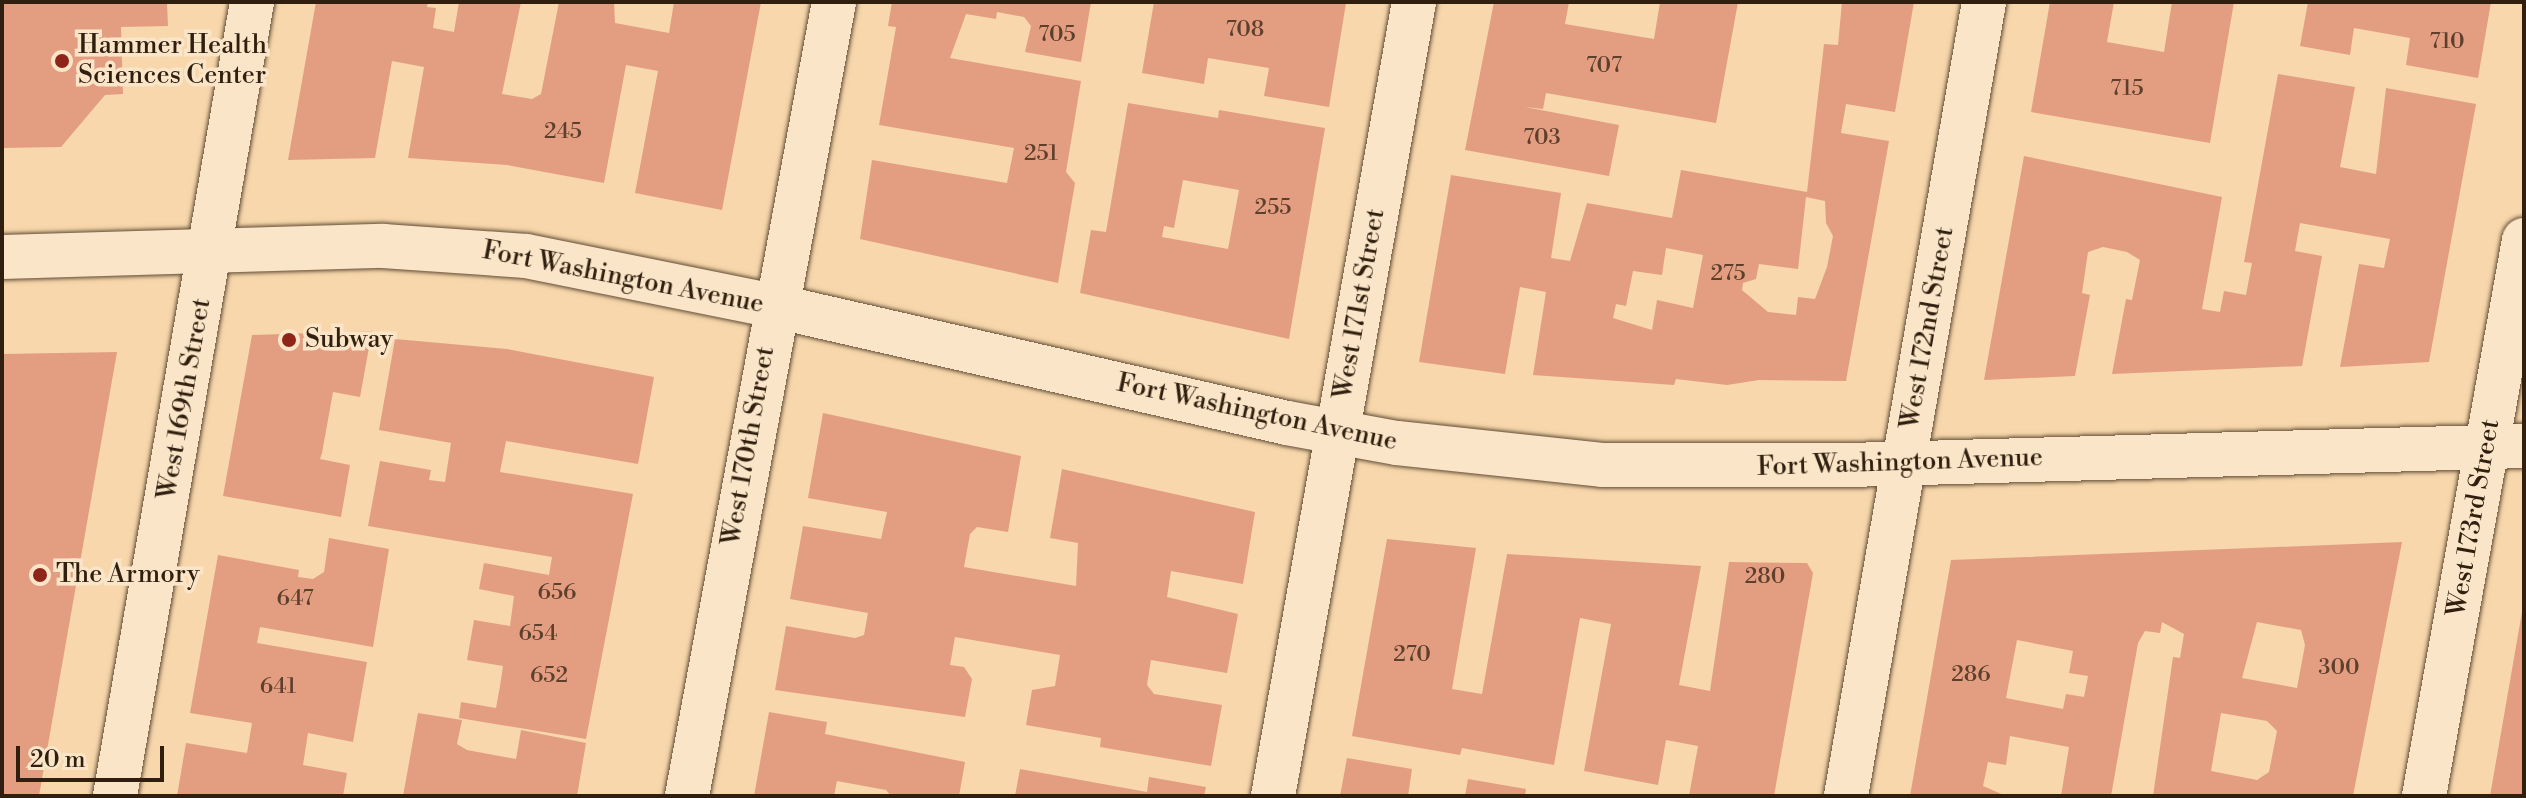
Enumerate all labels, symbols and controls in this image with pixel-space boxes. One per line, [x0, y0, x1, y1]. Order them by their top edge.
house number: 708 [1226, 17, 1264, 43]
house number: 705 [1038, 22, 1076, 48]
house number: 710 [2429, 29, 2465, 55]
place label: Hammer Health Sciences Center [78, 30, 267, 92]
marker: Hammer Health Sciences Center [53, 52, 71, 70]
house number: 707 [1586, 53, 1622, 79]
house number: 715 [2110, 76, 2144, 102]
house number: 245 [544, 119, 582, 145]
house number: 703 [1523, 125, 1561, 151]
house number: 251 [1024, 141, 1058, 167]
house number: 255 [1255, 195, 1291, 221]
street label: West 171st Street [1328, 206, 1392, 402]
street label: West 172nd Street [1895, 224, 1961, 432]
street label: Fort Washington Avenue [480, 235, 766, 321]
house number: 275 [1710, 261, 1746, 287]
street label: West 169th Street [152, 296, 218, 502]
place label: Subway [305, 324, 393, 356]
marker: Subway [280, 331, 298, 349]
street label: West 170th Street [716, 344, 782, 548]
street label: Fort Washington Avenue [1114, 368, 1400, 458]
street label: West 173rd Street [2441, 417, 2507, 619]
street label: Fort Washington Avenue [1757, 442, 2043, 484]
place label: The Armory [56, 559, 200, 591]
house number: 280 [1745, 564, 1785, 590]
marker: The Armory [31, 566, 49, 584]
house number: 656 [538, 580, 576, 606]
house number: 647 [276, 586, 314, 612]
house number: 654 [519, 621, 557, 647]
house number: 270 [1393, 642, 1431, 668]
house number: 300 [2318, 655, 2360, 681]
house number: 286 [1951, 662, 1991, 688]
house number: 652 [530, 663, 568, 689]
house number: 641 [260, 674, 296, 700]
scale bar [20, 730, 168, 780]
text: 20 m [30, 745, 86, 775]

